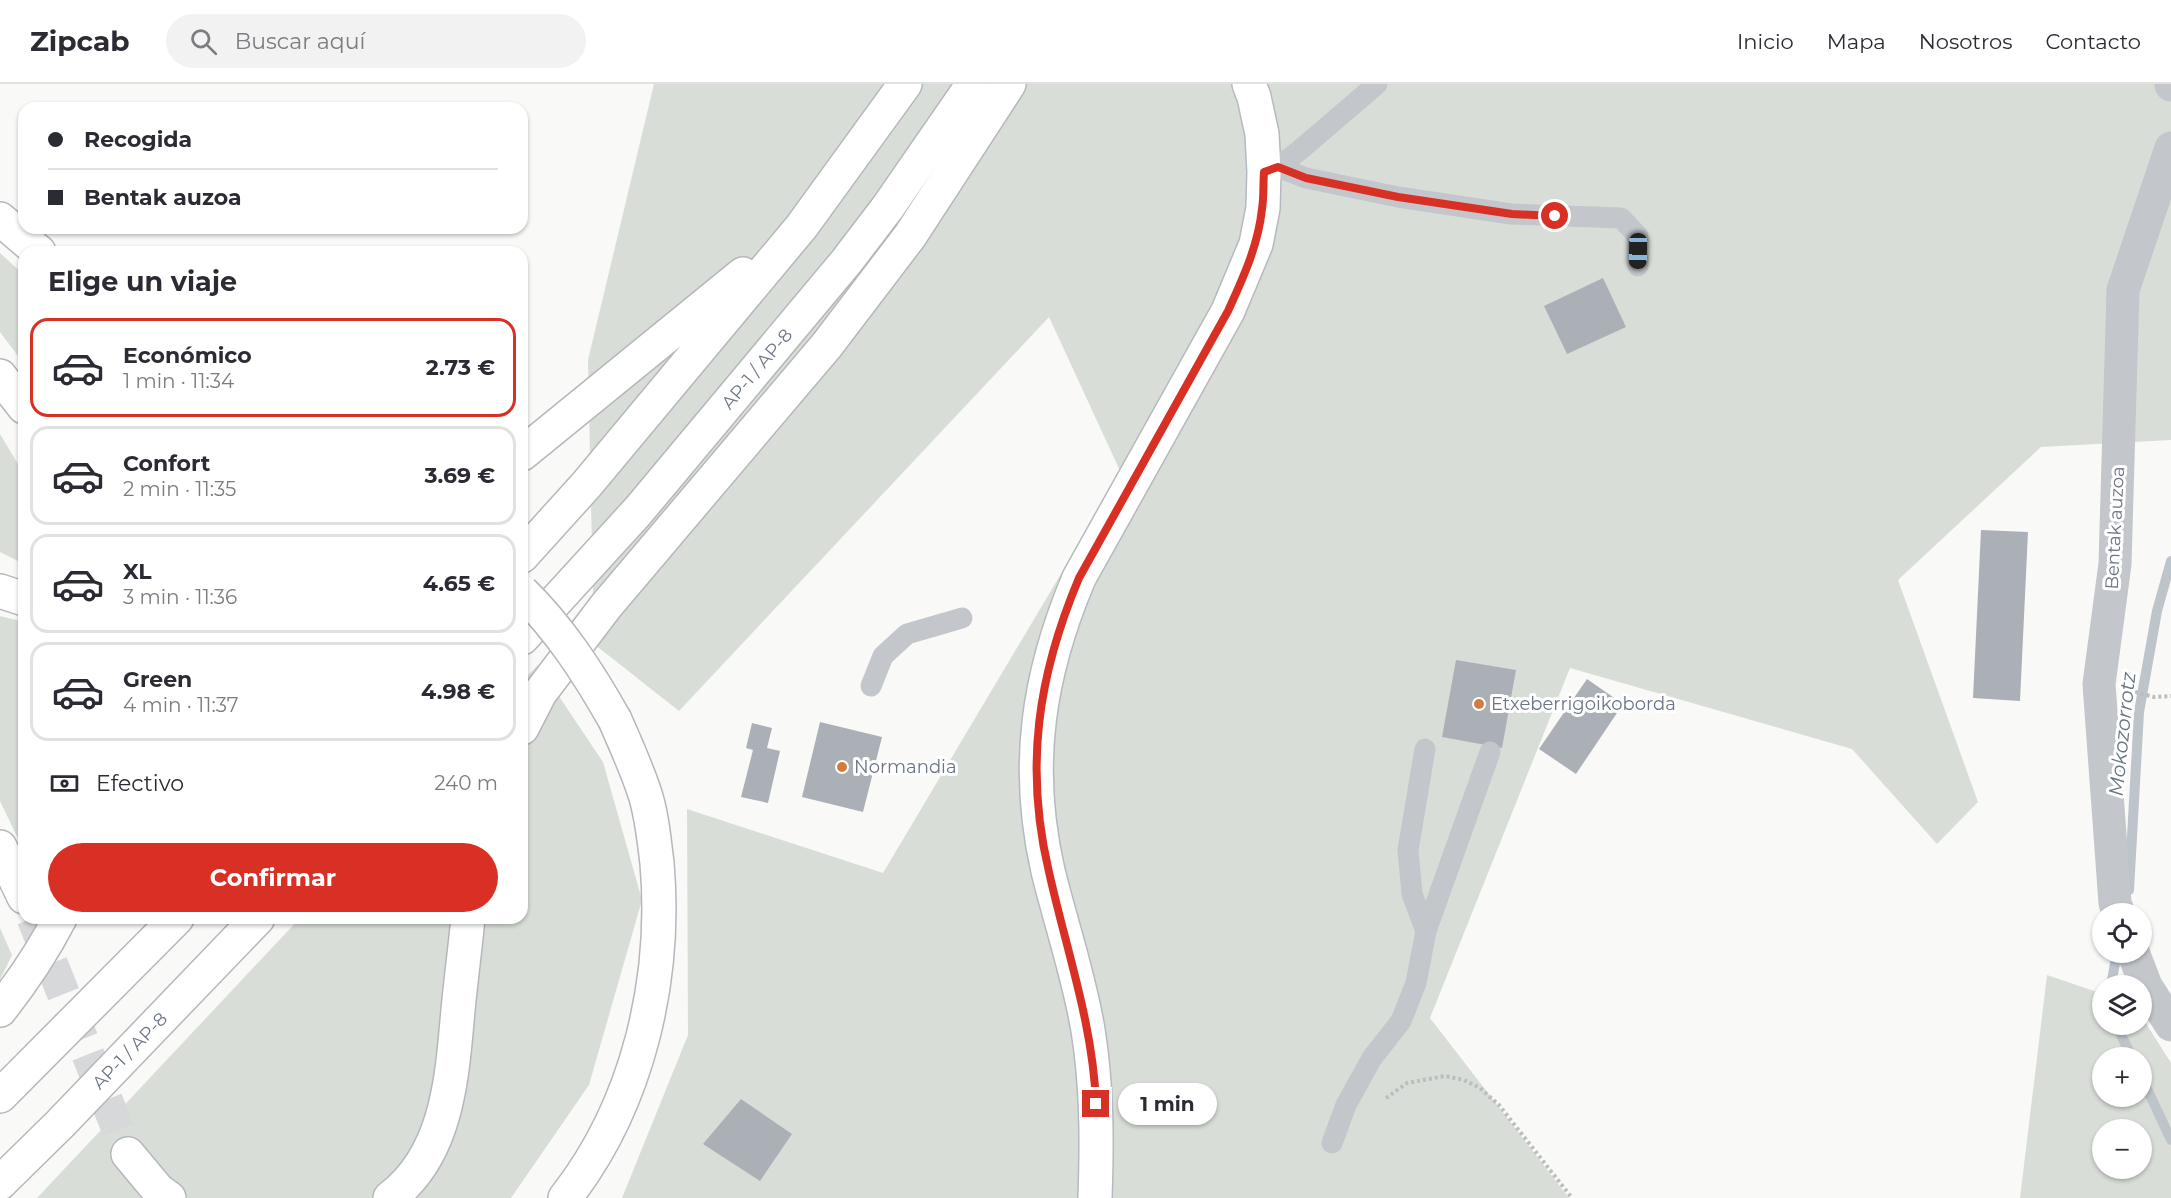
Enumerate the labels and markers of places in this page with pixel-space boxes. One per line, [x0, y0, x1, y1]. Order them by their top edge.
place label: Etxeberrigoikoborda [1491, 693, 1676, 715]
marker: Etxeberrigoikoborda [1472, 697, 1486, 711]
place label: Normandia [854, 756, 957, 778]
marker: Normandia [835, 760, 849, 774]

